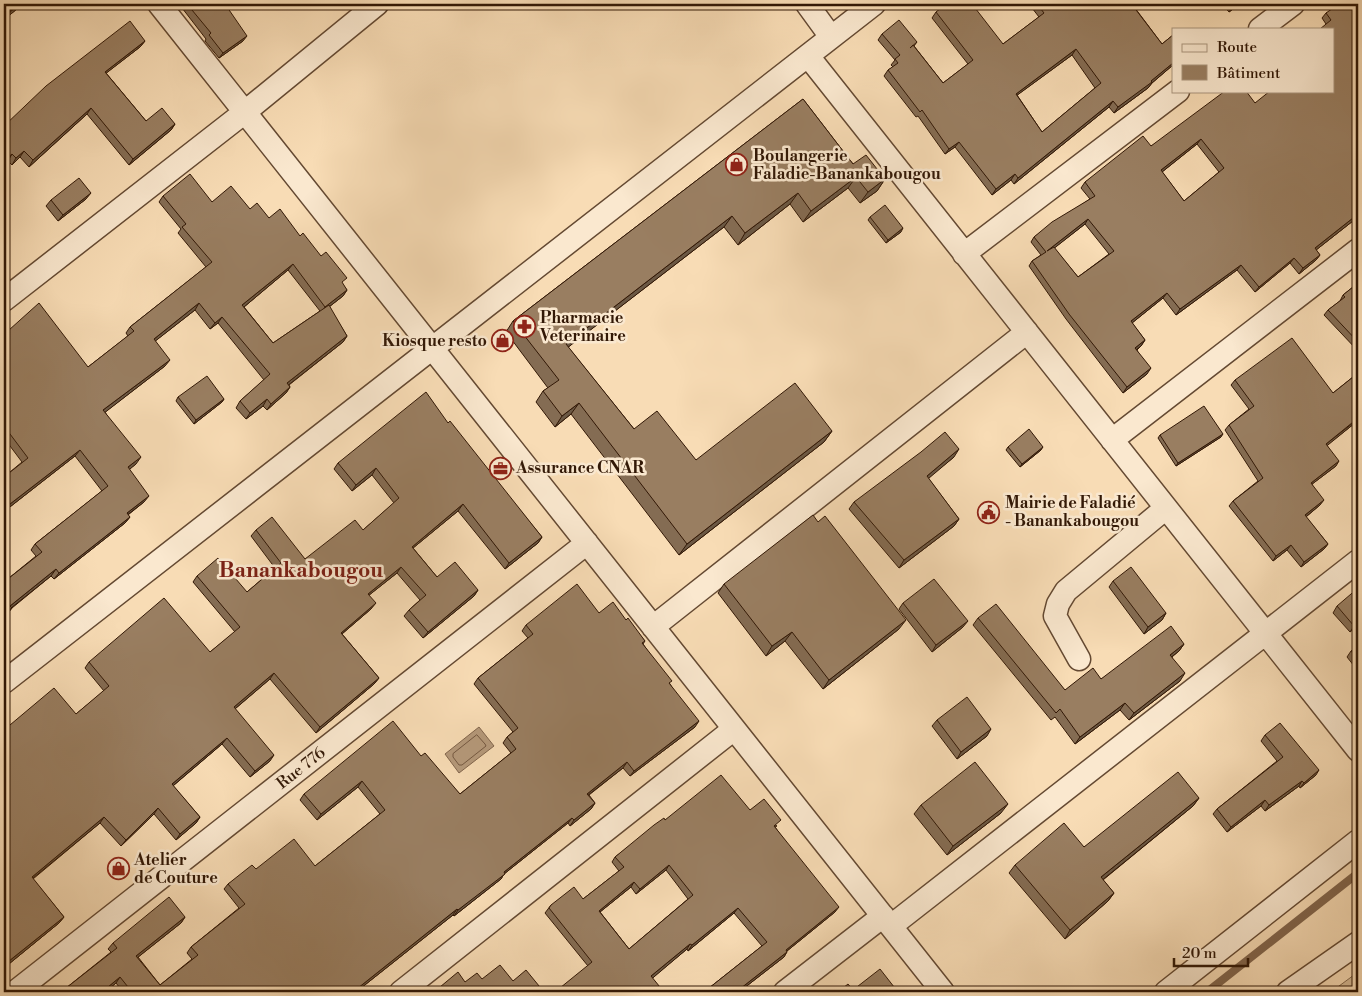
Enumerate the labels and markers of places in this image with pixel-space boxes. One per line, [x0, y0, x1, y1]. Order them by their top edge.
place label: Boulangerie Faladie-Banankabougou [753, 146, 941, 184]
shop icon: Boulangerie Faladie-Banankabougou [725, 153, 749, 177]
place label: Pharmacie Veterinaire [539, 308, 626, 346]
pharmacy icon: Pharmacie Veterinaire [512, 315, 536, 339]
shop icon: Kiosque resto [491, 329, 515, 353]
place label: Kiosque resto [382, 331, 487, 351]
office icon: Assurance CNAR [488, 456, 512, 480]
place label: Assurance CNAR [515, 458, 645, 478]
place label: Mairie de Faladié - Banankabougou [1005, 493, 1139, 531]
public building icon: Mairie de Faladié - Banankabougou [977, 500, 1001, 524]
place label: Atelier de Couture [133, 850, 218, 888]
shop icon: Atelier de Couture [106, 857, 130, 881]

